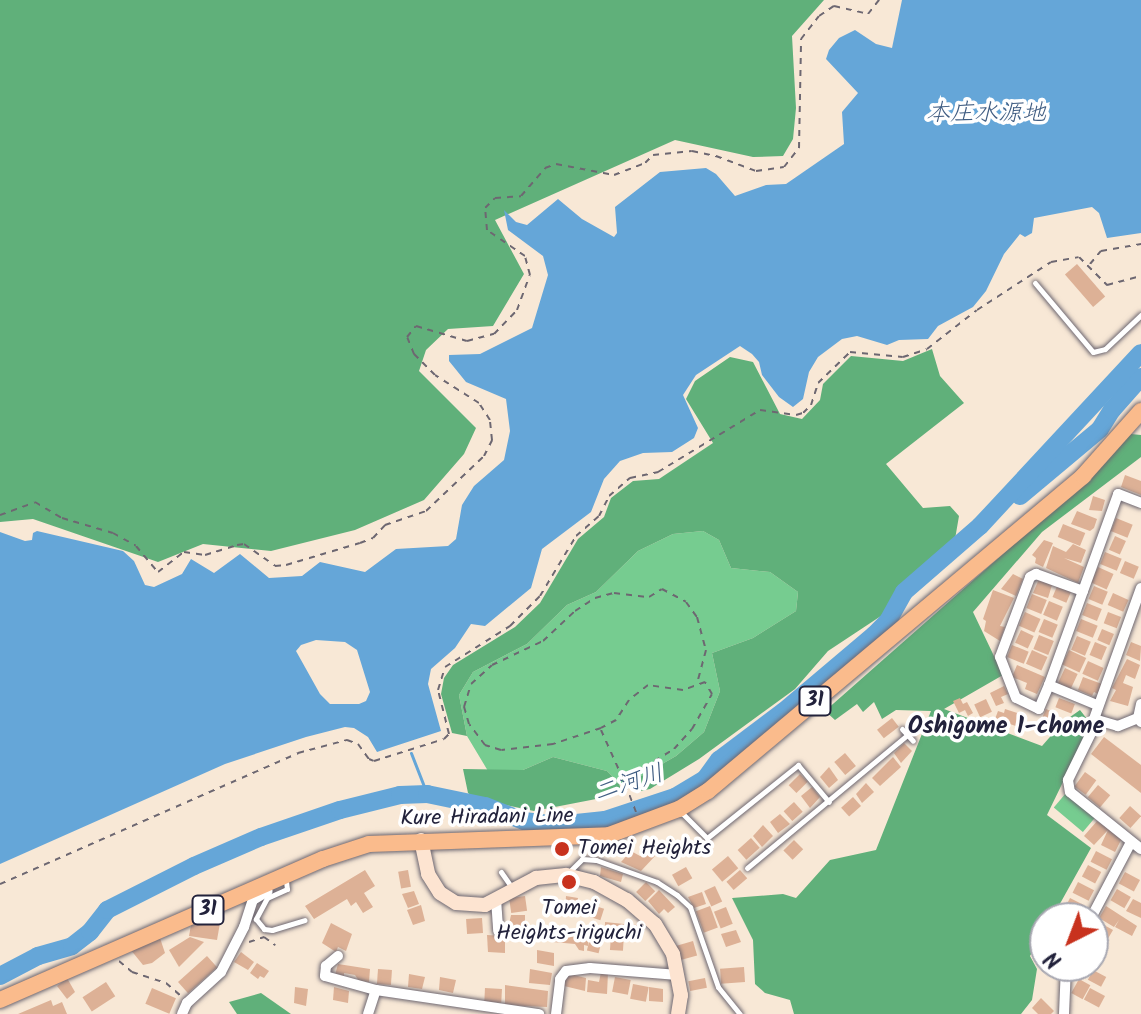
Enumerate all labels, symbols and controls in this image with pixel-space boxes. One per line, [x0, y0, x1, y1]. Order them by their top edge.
water label: 本庄水源地 [926, 100, 1046, 128]
road number: 31 [797, 685, 833, 717]
district label: Oshigome 1-chome [908, 713, 1104, 741]
water label: 二河川 [590, 759, 668, 809]
street label: Kure Hiradani Line [400, 803, 574, 833]
place label: Tomei Heights [578, 836, 711, 862]
marker: Tomei Heights [553, 840, 571, 858]
marker: Tomei Heights-iriguchi [560, 873, 578, 891]
road number: 31 [190, 894, 226, 926]
place label: Tomei Heights-iriguchi [496, 895, 642, 946]
north arrow [1029, 902, 1109, 982]
text: N [1037, 941, 1071, 976]

